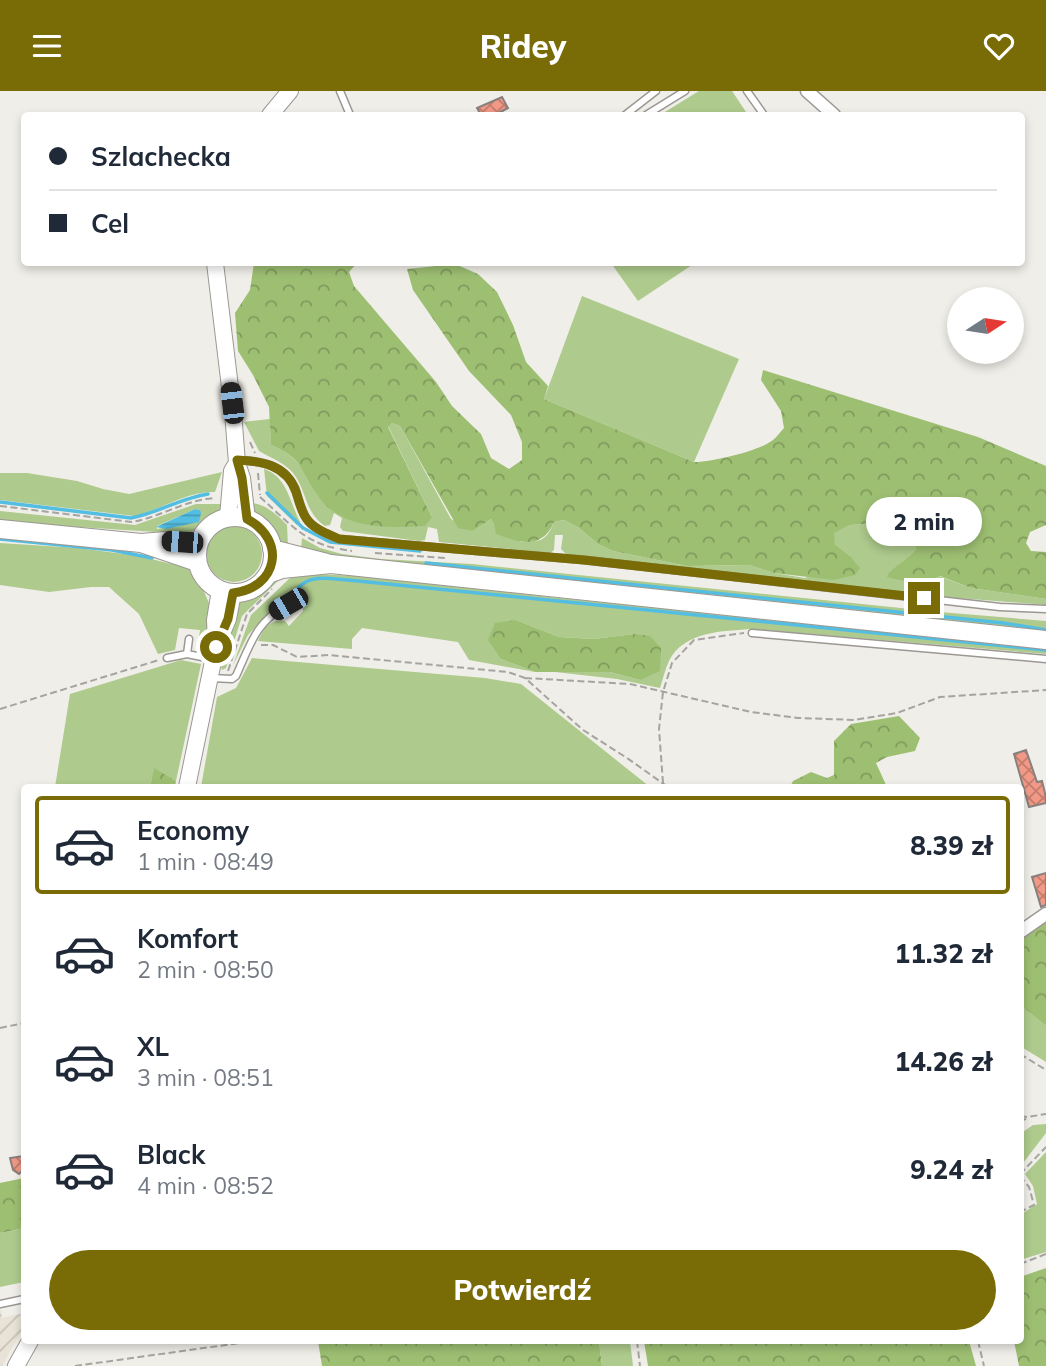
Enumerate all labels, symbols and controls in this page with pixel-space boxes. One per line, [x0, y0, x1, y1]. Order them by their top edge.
text: Ridey [480, 26, 566, 66]
icon: menu [28, 27, 66, 65]
icon: heart [980, 27, 1018, 65]
text: Szlachecka [91, 140, 231, 173]
text: Cel [91, 207, 129, 240]
north arrow [947, 287, 1024, 364]
map controls [947, 287, 1024, 364]
car [220, 381, 245, 425]
callout: 2 min [866, 497, 982, 545]
text: 2 min [893, 507, 955, 536]
car [161, 530, 204, 554]
route end [908, 582, 940, 614]
car [265, 584, 312, 624]
route start [200, 631, 232, 663]
icon: car [53, 814, 116, 877]
text: Economy [137, 814, 249, 847]
text: 8.39 zł [910, 829, 992, 862]
text: 1 min · 08:49 [137, 847, 274, 876]
icon: car [53, 922, 116, 985]
text: Komfort [137, 922, 238, 955]
text: 11.32 zł [895, 937, 992, 970]
text: 2 min · 08:50 [137, 955, 274, 984]
icon: car [53, 1030, 116, 1093]
text: XL [137, 1030, 169, 1063]
text: 14.26 zł [895, 1045, 992, 1078]
text: 3 min · 08:51 [137, 1063, 274, 1092]
icon: car [53, 1138, 116, 1201]
text: Black [137, 1138, 205, 1171]
text: 9.24 zł [910, 1153, 992, 1186]
text: 4 min · 08:52 [137, 1171, 274, 1200]
button: Potwierdź [49, 1250, 996, 1330]

